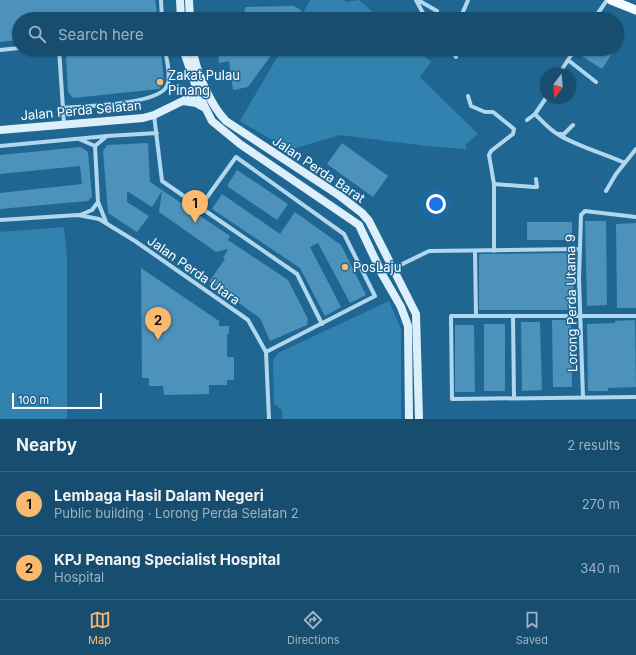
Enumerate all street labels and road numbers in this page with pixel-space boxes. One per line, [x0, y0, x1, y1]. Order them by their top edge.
street label: Jalan Perda Selatan [20, 97, 142, 123]
street label: Jalan Perda Barat [270, 132, 368, 206]
street label: Jalan Perda Utara [145, 232, 243, 308]
street label: Lorong Perda Utama 9 [562, 234, 580, 372]

